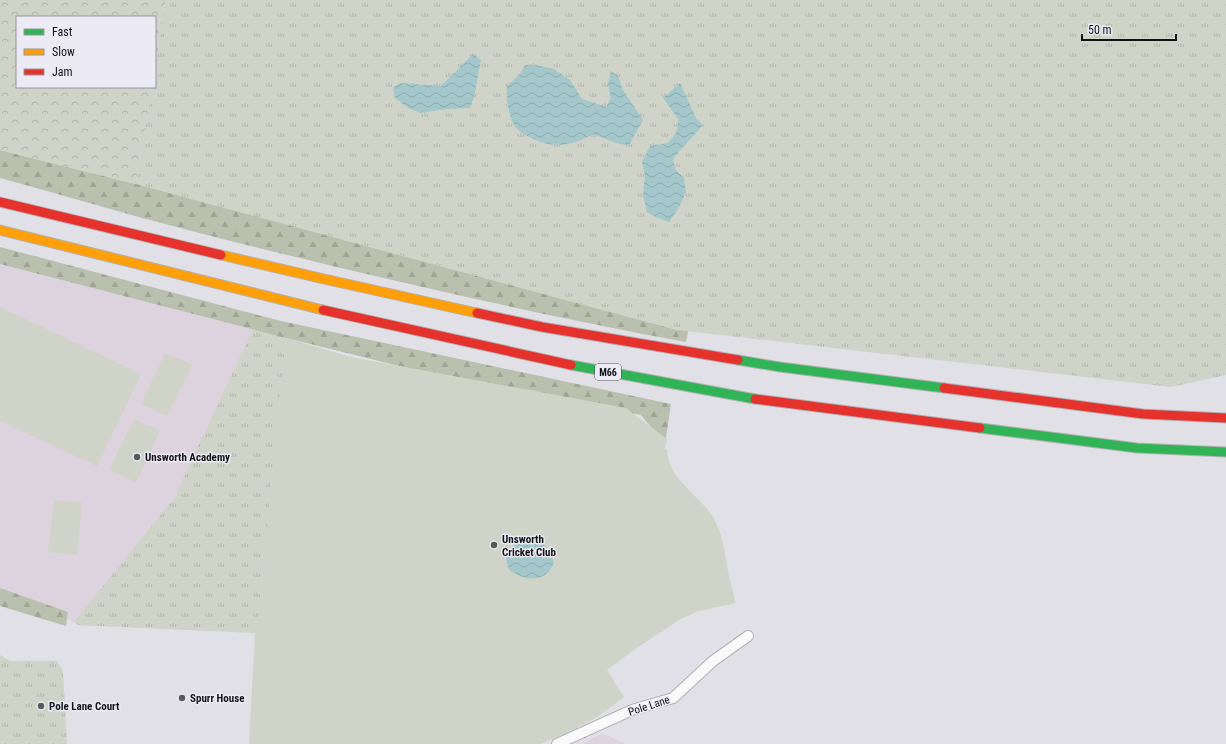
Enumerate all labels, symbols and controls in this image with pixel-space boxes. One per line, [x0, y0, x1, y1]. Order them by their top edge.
legend [16, 16, 156, 88]
scale bar [1082, 16, 1176, 42]
text: 50 m [1088, 23, 1112, 37]
text: Fast [52, 25, 73, 39]
text: Slow [52, 45, 75, 59]
text: Jam [52, 65, 73, 79]
road number: M66 [595, 364, 621, 380]
place label: Unsworth Academy [145, 451, 230, 464]
marker: Unsworth Academy [132, 452, 142, 462]
place label: Unsworth Cricket Club [502, 533, 557, 559]
marker: Unsworth Cricket Club [489, 540, 499, 550]
place label: Spurr House [190, 692, 245, 705]
marker: Spurr House [177, 693, 187, 703]
street label: Pole Lane [627, 693, 671, 719]
place label: Pole Lane Court [49, 700, 120, 713]
marker: Pole Lane Court [36, 701, 46, 711]

